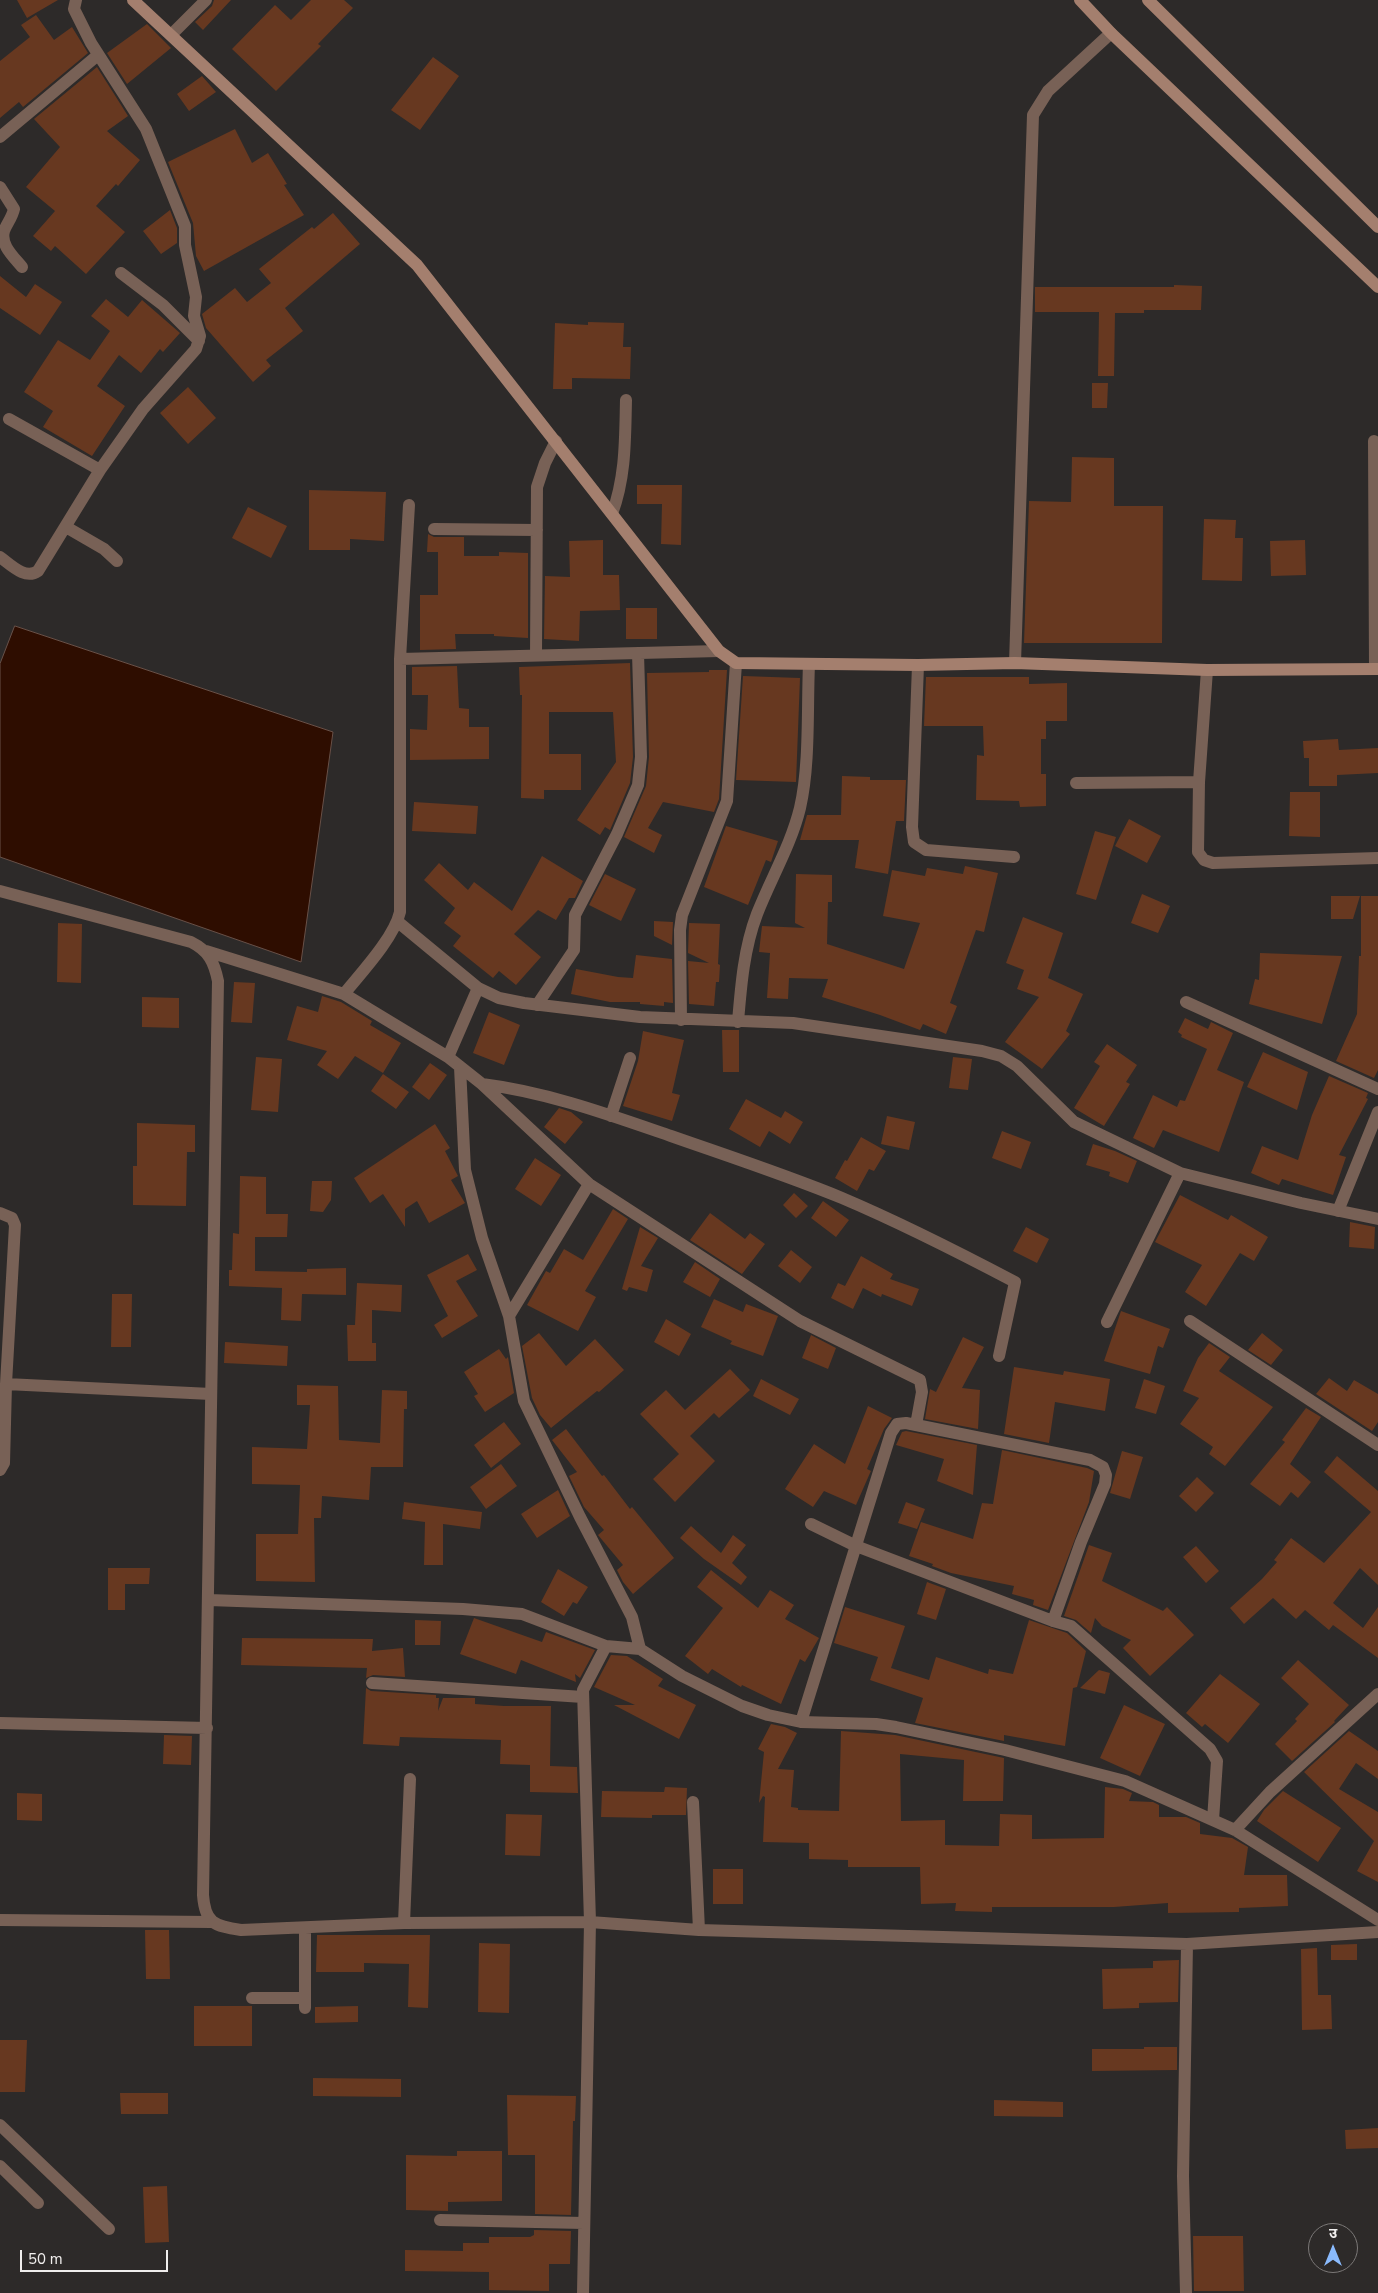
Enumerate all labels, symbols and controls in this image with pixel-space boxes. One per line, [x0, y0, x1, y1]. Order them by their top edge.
north arrow [1308, 2223, 1358, 2273]
text: उ [1329, 2224, 1337, 2243]
scale bar [22, 2240, 170, 2272]
text: 50 m [28, 2249, 63, 2269]

